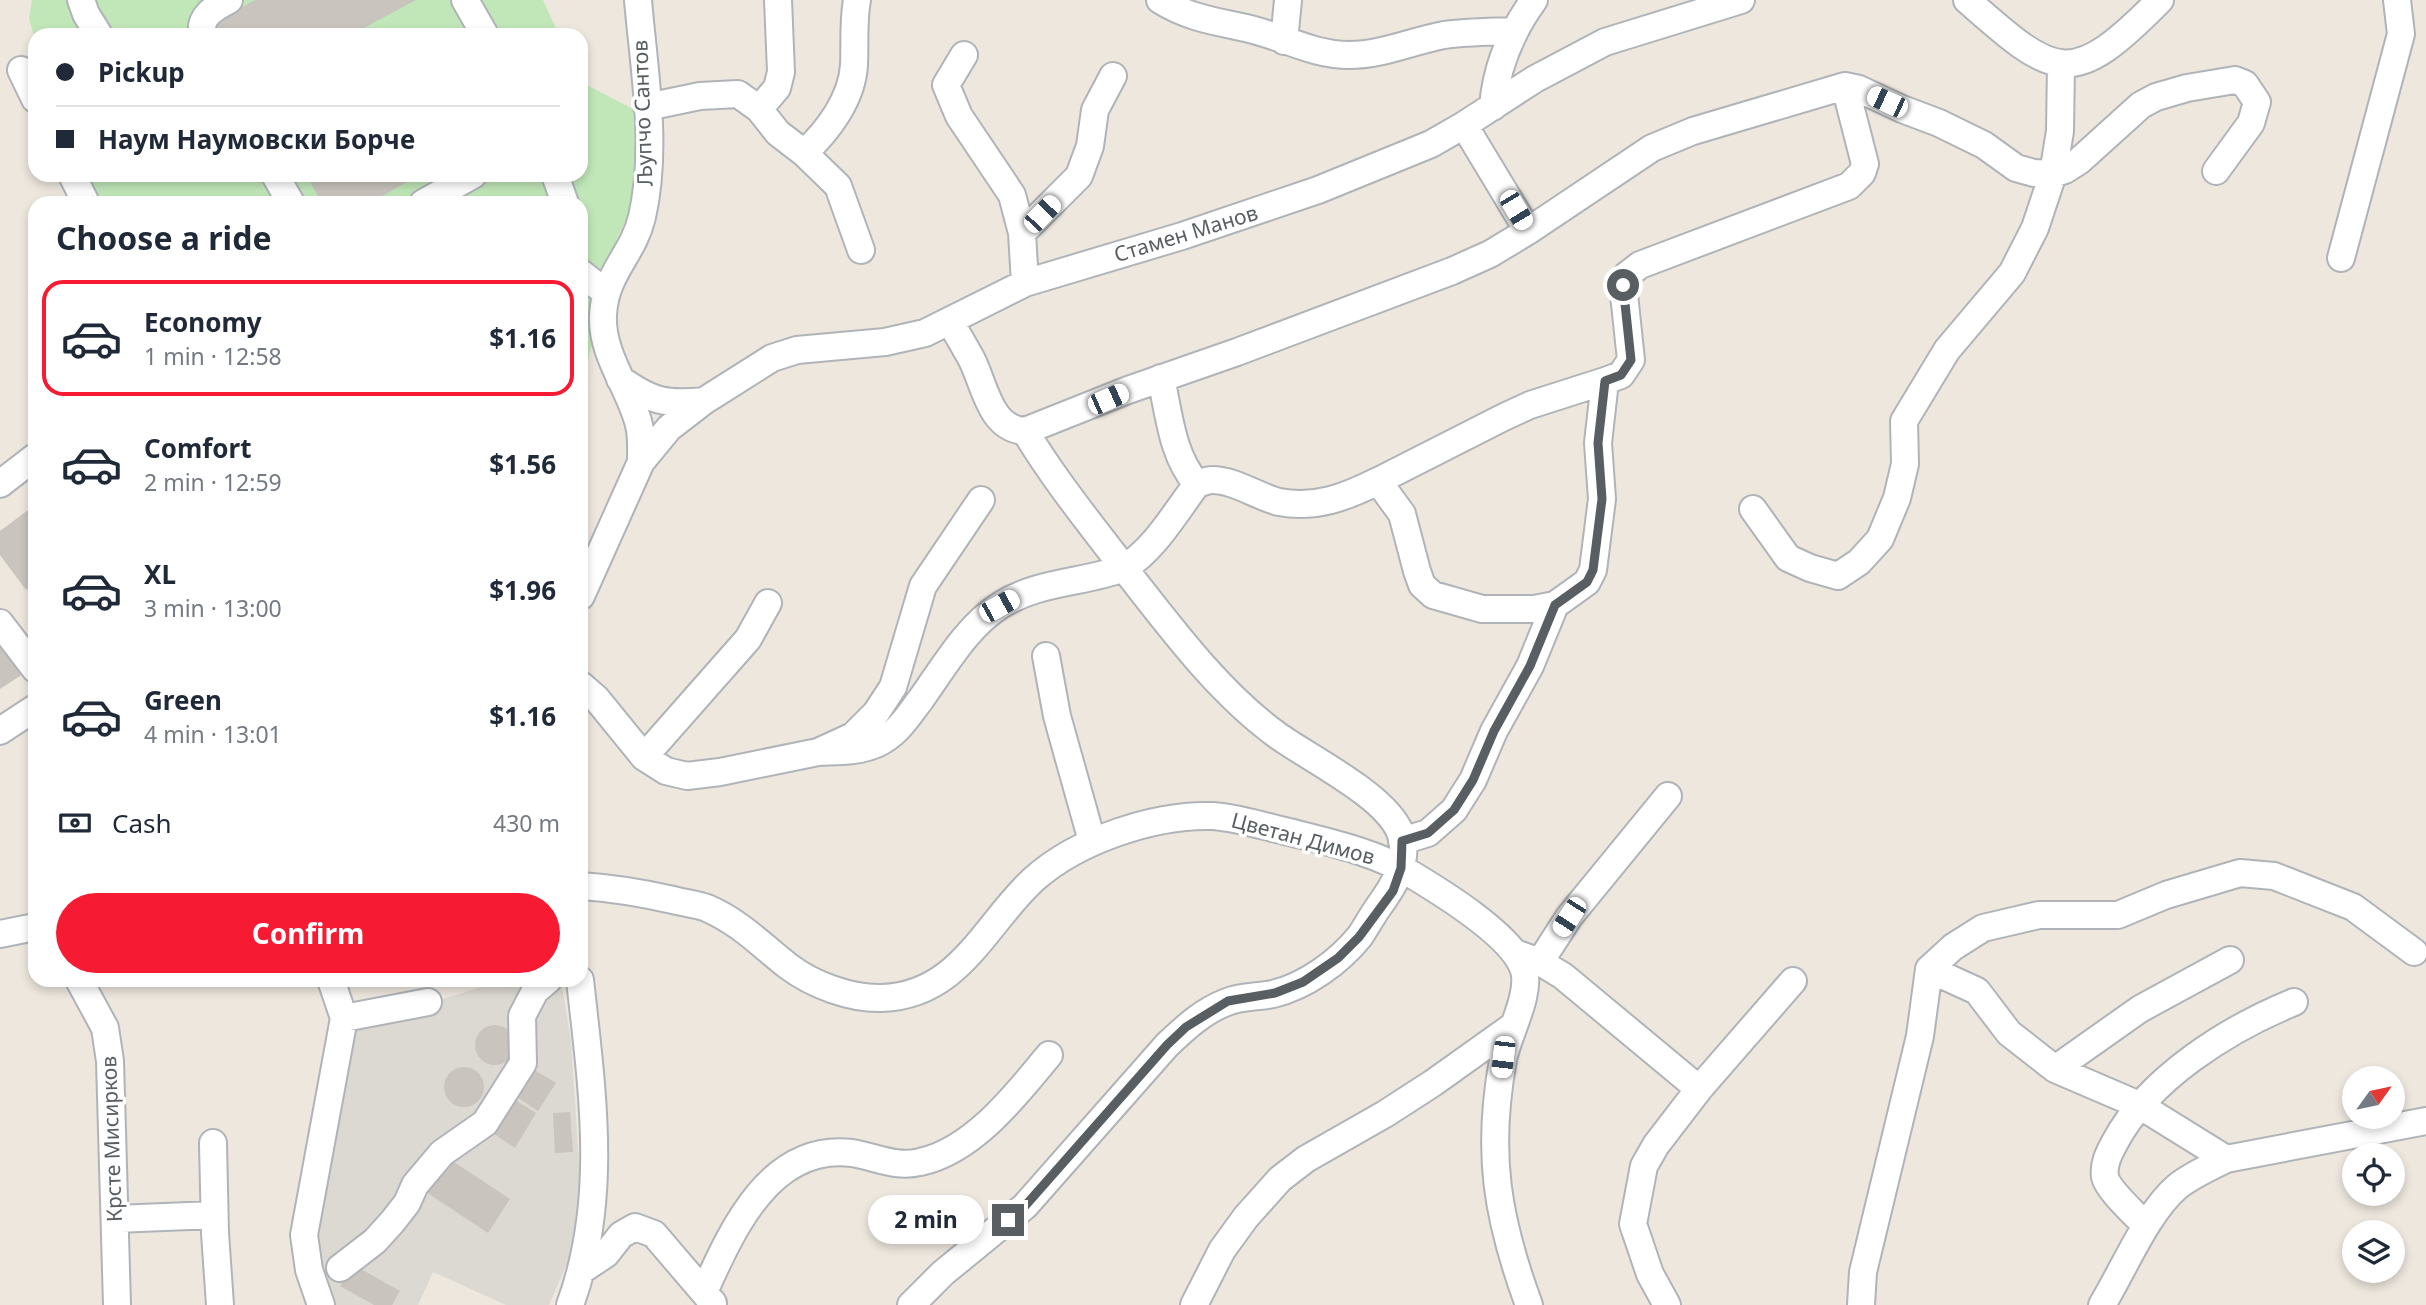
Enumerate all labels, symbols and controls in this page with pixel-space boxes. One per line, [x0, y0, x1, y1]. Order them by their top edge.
street label: Љупчо Сантов [625, 39, 659, 187]
text: Pickup [98, 54, 185, 90]
car [1864, 84, 1911, 120]
text: Наум Наумовски Борче [98, 121, 415, 157]
car [1497, 187, 1536, 233]
car [1020, 192, 1065, 236]
street label: Стамен Манов [1110, 198, 1261, 268]
text: Choose a ride [56, 216, 272, 259]
route start [1607, 269, 1639, 301]
text: Economy [144, 304, 262, 340]
icon: car [60, 307, 123, 370]
text: $1.16 [489, 320, 556, 356]
text: 1 min · 12:58 [144, 340, 282, 372]
car [1085, 381, 1132, 417]
text: Comfort [144, 430, 252, 466]
icon: car [60, 433, 123, 496]
text: $1.56 [489, 446, 556, 482]
text: 2 min · 12:59 [144, 466, 282, 498]
text: XL [144, 556, 176, 592]
icon: car [60, 559, 123, 622]
text: $1.96 [489, 572, 556, 608]
car [976, 587, 1023, 625]
text: 3 min · 13:00 [144, 592, 282, 624]
text: Green [144, 682, 222, 718]
icon: car [60, 685, 123, 748]
text: $1.16 [489, 698, 556, 734]
text: 4 min · 13:01 [144, 718, 282, 750]
icon: cash [56, 804, 94, 842]
text: Cash [112, 805, 172, 841]
street label: Цветан Димов [1228, 805, 1378, 871]
text: 430 m [493, 807, 560, 839]
button: Confirm [56, 893, 560, 973]
car [1549, 894, 1590, 940]
car [1491, 1035, 1516, 1079]
street label: Крсте Мисирков [94, 1056, 128, 1223]
north arrow [2342, 1066, 2404, 1129]
map controls [2342, 1066, 2405, 1283]
button: locate [2342, 1143, 2405, 1206]
callout: 2 min [868, 1196, 984, 1244]
text: 2 min [894, 1203, 958, 1235]
route end [992, 1204, 1024, 1236]
button: layers [2342, 1220, 2405, 1283]

